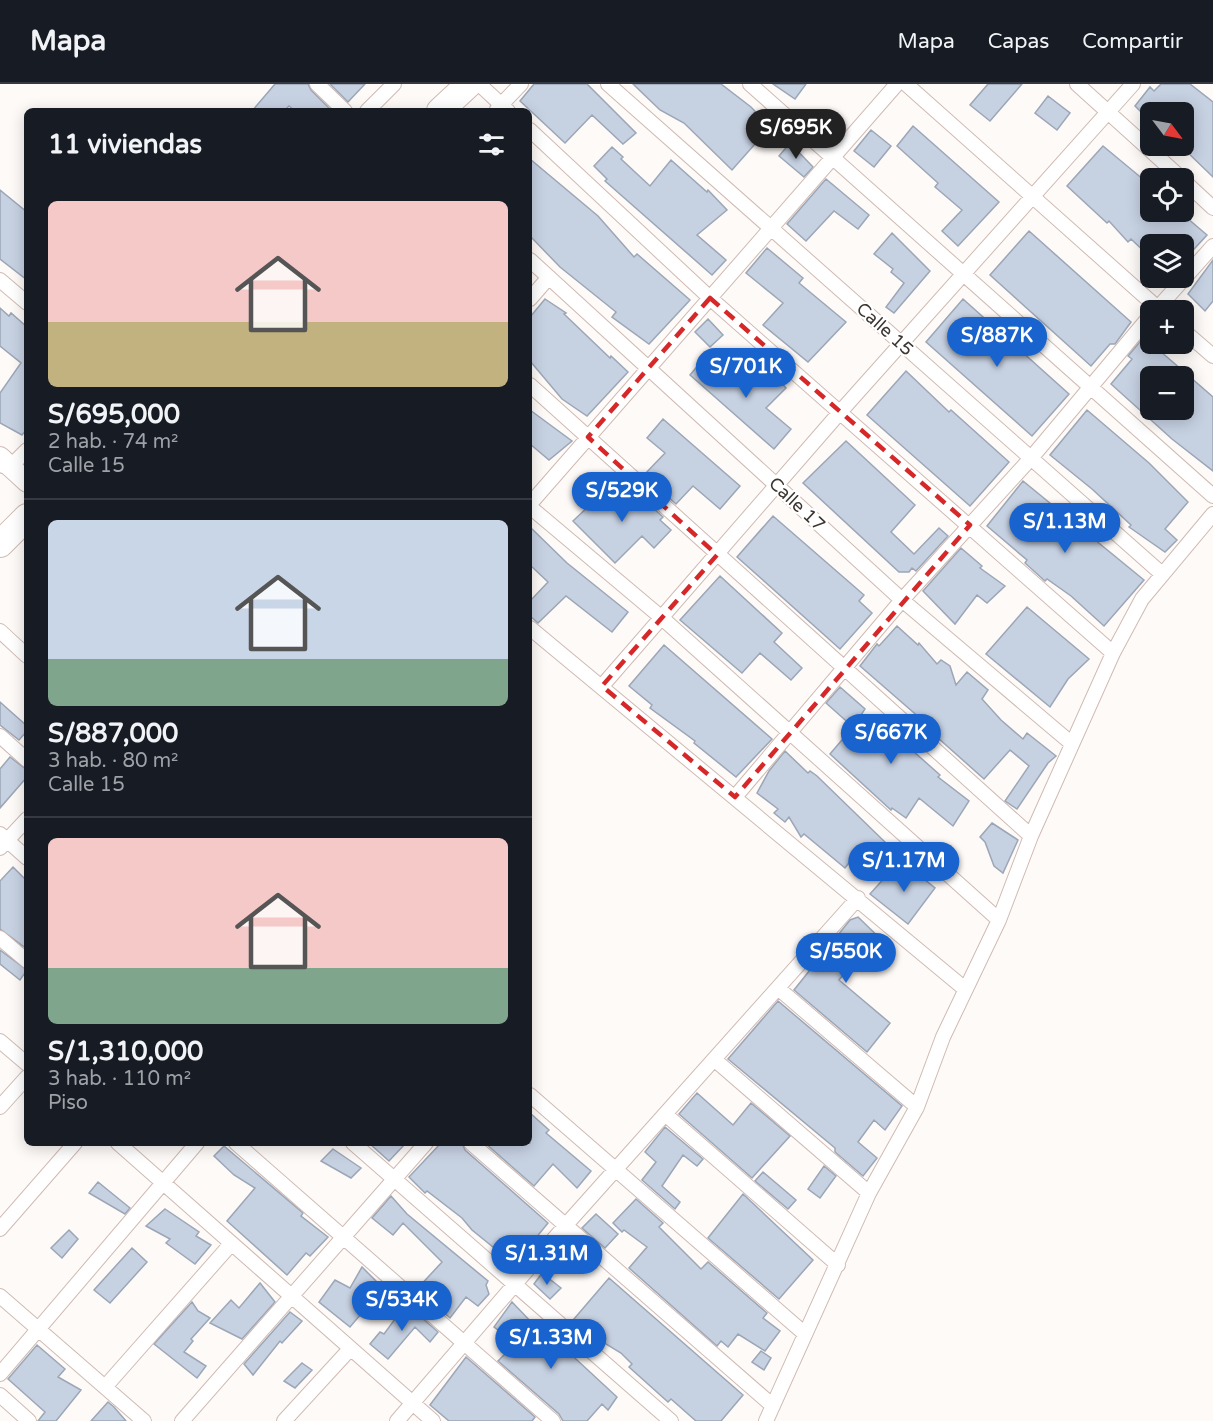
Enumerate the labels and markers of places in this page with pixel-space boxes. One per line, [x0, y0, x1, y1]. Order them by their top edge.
pin: S/695K [747, 109, 845, 160]
pin: S/887K [948, 317, 1046, 368]
pin: S/701K [697, 348, 795, 399]
pin: S/529K [573, 472, 671, 523]
pin: S/1.13M [1010, 503, 1120, 554]
pin: S/667K [842, 714, 940, 765]
pin: S/1.17M [849, 842, 959, 893]
pin: S/550K [797, 933, 895, 984]
pin: S/1.31M [492, 1235, 602, 1286]
pin: S/534K [353, 1281, 451, 1332]
pin: S/1.33M [496, 1319, 606, 1370]

